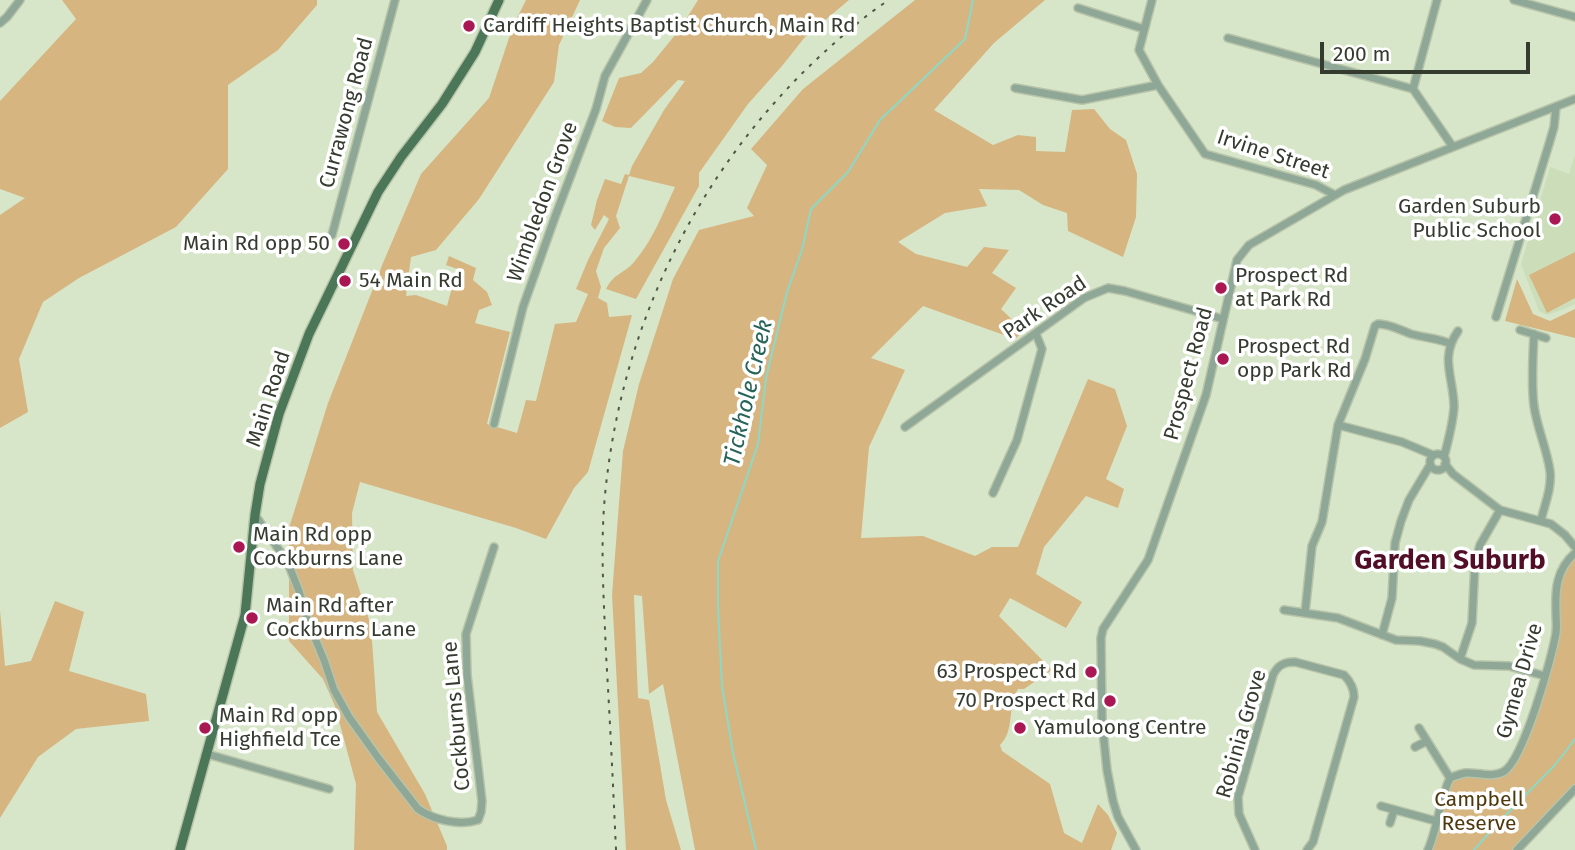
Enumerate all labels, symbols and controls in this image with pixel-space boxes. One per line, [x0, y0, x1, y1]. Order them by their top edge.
place label: Cardiff Heights Baptist Church, Main Rd [483, 13, 856, 39]
marker: Cardiff Heights Baptist Church, Main Rd [461, 18, 477, 34]
scale bar [1323, 28, 1533, 72]
street label: Currawong Road [315, 35, 379, 191]
text: 200 m [1333, 41, 1390, 67]
street label: Wimbledon Grove [502, 119, 584, 285]
street label: Irvine Street [1214, 125, 1332, 185]
place label: Garden Suburb Public School [1398, 194, 1541, 244]
marker: Garden Suburb Public School [1547, 211, 1563, 227]
place label: Main Rd opp 50 [183, 231, 330, 257]
marker: Main Rd opp 50 [336, 236, 352, 252]
place label: Prospect Rd at Park Rd [1235, 263, 1348, 313]
place label: 54 Main Rd [359, 268, 463, 294]
street label: Park Road [998, 271, 1092, 345]
marker: 54 Main Rd [337, 273, 353, 289]
marker: Prospect Rd at Park Rd [1213, 280, 1229, 296]
street label: Prospect Road [1159, 305, 1219, 443]
water label: Tickhole Creek [719, 317, 779, 469]
place label: Prospect Rd opp Park Rd [1237, 334, 1352, 384]
street label: Main Road [242, 348, 296, 450]
marker: Prospect Rd opp Park Rd [1215, 351, 1231, 367]
place label: Main Rd opp Cockburns Lane [253, 522, 403, 572]
marker: Main Rd opp Cockburns Lane [231, 539, 247, 555]
district label: Garden Suburb [1354, 544, 1546, 578]
place label: Main Rd after Cockburns Lane [266, 593, 416, 643]
marker: Main Rd after Cockburns Lane [244, 610, 260, 626]
street label: Gymea Drive [1491, 620, 1549, 742]
street label: Cockburns Lane [438, 640, 476, 792]
place label: 63 Prospect Rd [937, 659, 1077, 685]
marker: 63 Prospect Rd [1083, 664, 1099, 680]
street label: Robinia Grove [1212, 667, 1272, 801]
place label: 70 Prospect Rd [956, 688, 1096, 714]
marker: 70 Prospect Rd [1102, 693, 1118, 709]
place label: Main Rd opp Highfield Tce [219, 703, 341, 753]
place label: Yamuloong Centre [1034, 715, 1206, 741]
marker: Main Rd opp Highfield Tce [197, 720, 213, 736]
marker: Yamuloong Centre [1012, 720, 1028, 736]
park label: Campbell Reserve [1434, 787, 1524, 837]

